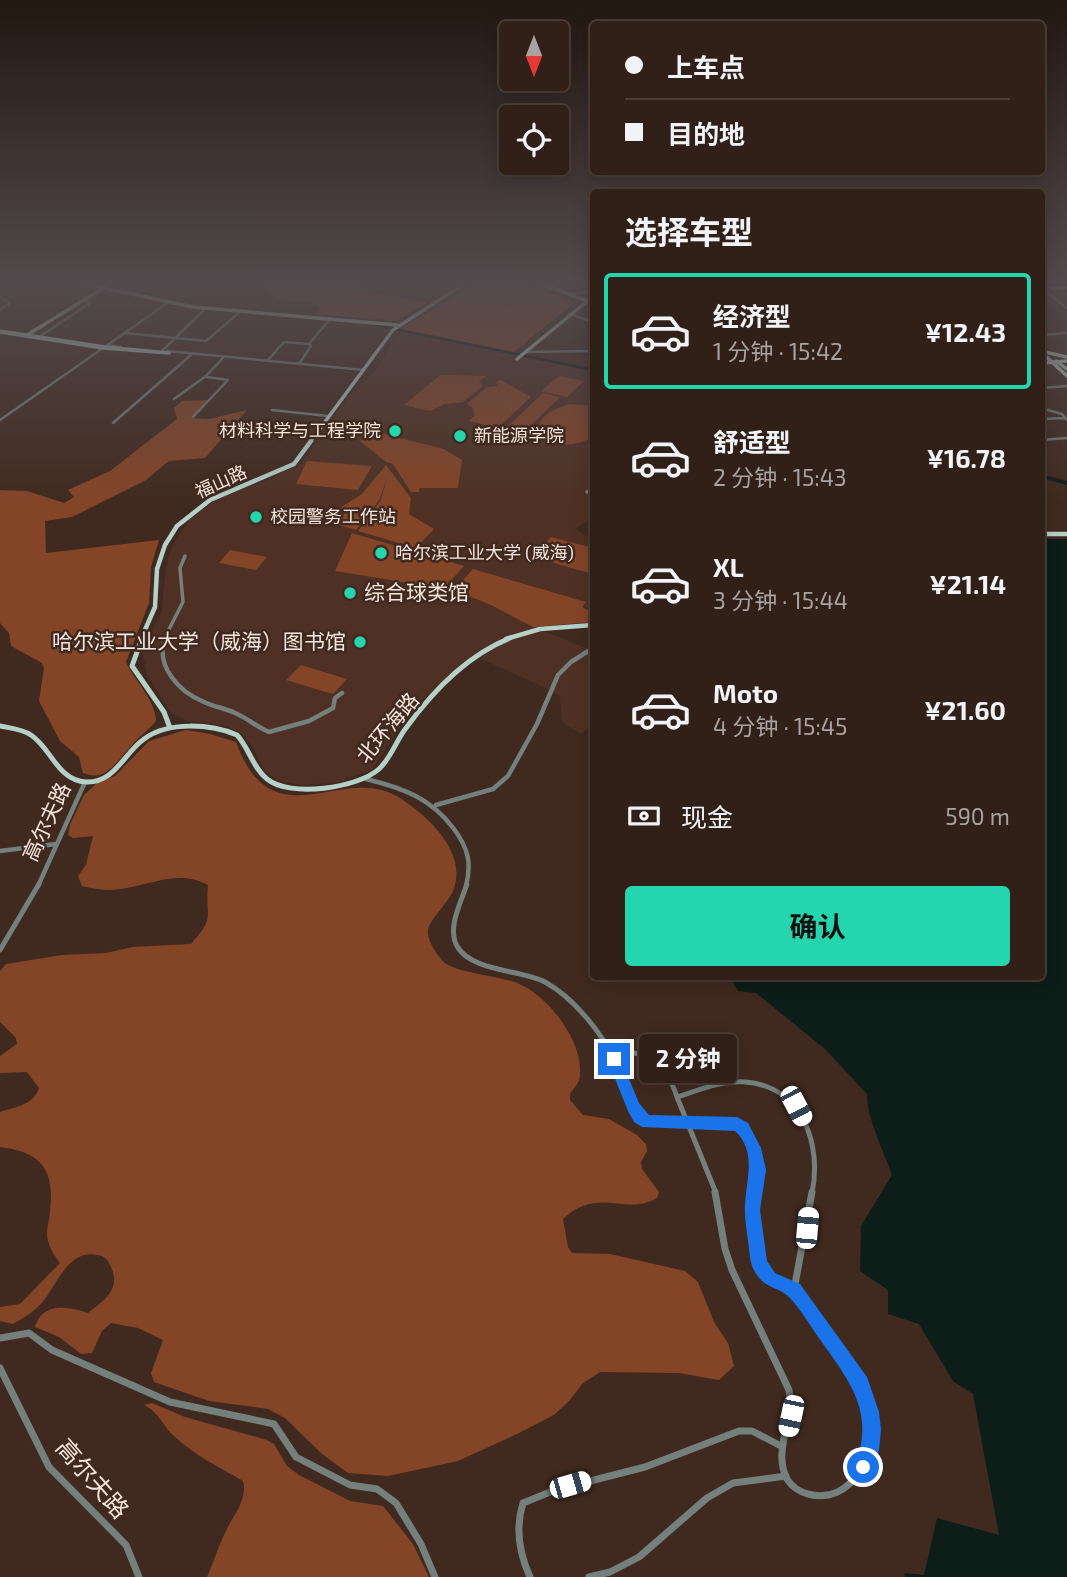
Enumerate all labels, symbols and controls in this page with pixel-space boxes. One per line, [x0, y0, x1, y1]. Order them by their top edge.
north arrow [499, 21, 569, 91]
map controls [499, 21, 569, 175]
text: 上车点 [667, 51, 745, 82]
button: locate [499, 105, 569, 175]
text: 目的地 [667, 118, 745, 149]
text: 选择车型 [625, 212, 753, 250]
icon: car [629, 300, 692, 363]
text: 经济型 [713, 300, 791, 331]
text: ¥12.43 [925, 316, 1006, 347]
text: 1 分钟 · 15:42 [713, 337, 843, 365]
place label: 材料科学与工程学院 [219, 419, 381, 441]
marker: 材料科学与工程学院 [387, 423, 403, 439]
place label: 新能源学院 [474, 424, 564, 446]
icon: car [629, 426, 692, 489]
text: 舒适型 [713, 426, 791, 457]
marker: 新能源学院 [452, 428, 468, 444]
text: ¥16.78 [927, 442, 1006, 473]
street label: 福山路 [191, 460, 250, 502]
text: 2 分钟 · 15:43 [713, 463, 847, 491]
place label: 校园警务工作站 [270, 505, 396, 527]
marker: 校园警务工作站 [248, 509, 264, 525]
place label: 哈尔滨工业大学 (威海) [395, 541, 574, 563]
marker: 哈尔滨工业大学 (威海) [373, 545, 389, 561]
text: XL [713, 551, 744, 582]
icon: car [629, 552, 692, 615]
text: ¥21.14 [929, 568, 1006, 599]
place label: 综合球类馆 [364, 579, 469, 604]
marker: 综合球类馆 [342, 585, 358, 601]
text: 3 分钟 · 15:44 [713, 586, 848, 614]
place label: 哈尔滨工业大学（威海）图书馆 [52, 628, 346, 653]
marker: 哈尔滨工业大学（威海）图书馆 [352, 634, 368, 650]
text: Moto [713, 677, 778, 708]
icon: car [629, 678, 692, 741]
street label: 北环海路 [350, 687, 423, 767]
text: ¥21.60 [924, 694, 1006, 725]
text: 4 分钟 · 15:45 [713, 712, 847, 740]
street label: 高尔夫路 [17, 778, 75, 865]
icon: cash [625, 797, 663, 835]
text: 现金 [681, 801, 733, 832]
text: 590 m [945, 802, 1010, 830]
button: 确认 [625, 886, 1010, 966]
callout: 2 分钟 [638, 1034, 736, 1084]
route end [598, 1043, 630, 1075]
text: 2 分钟 [656, 1044, 720, 1072]
car [777, 1083, 816, 1129]
car [795, 1206, 820, 1250]
car [777, 1393, 806, 1439]
street label: 高尔夫路 [51, 1432, 136, 1524]
route start [847, 1451, 879, 1483]
car [547, 1469, 594, 1501]

